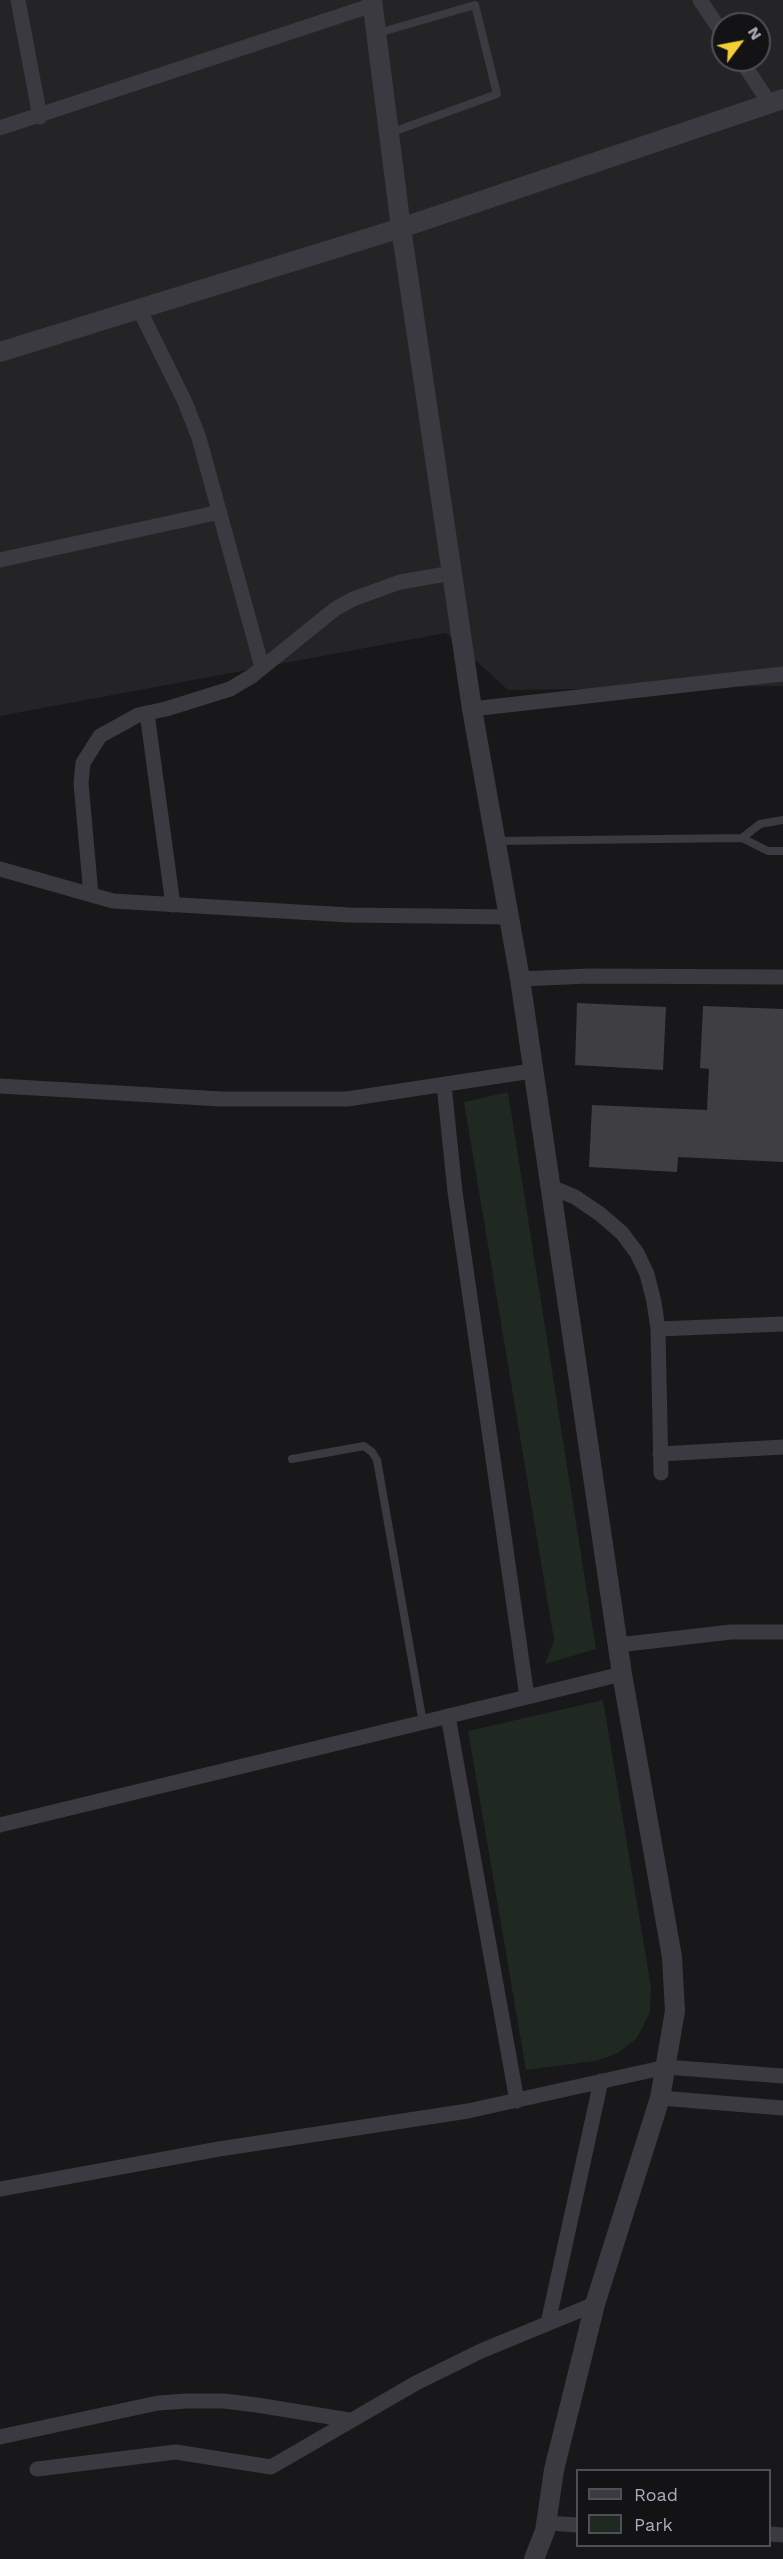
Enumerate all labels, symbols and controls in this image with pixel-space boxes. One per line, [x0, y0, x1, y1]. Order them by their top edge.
north arrow [711, 12, 771, 72]
text: N [744, 23, 766, 43]
legend [576, 2469, 771, 2547]
text: Road [634, 2484, 678, 2505]
text: Park [634, 2514, 673, 2535]

